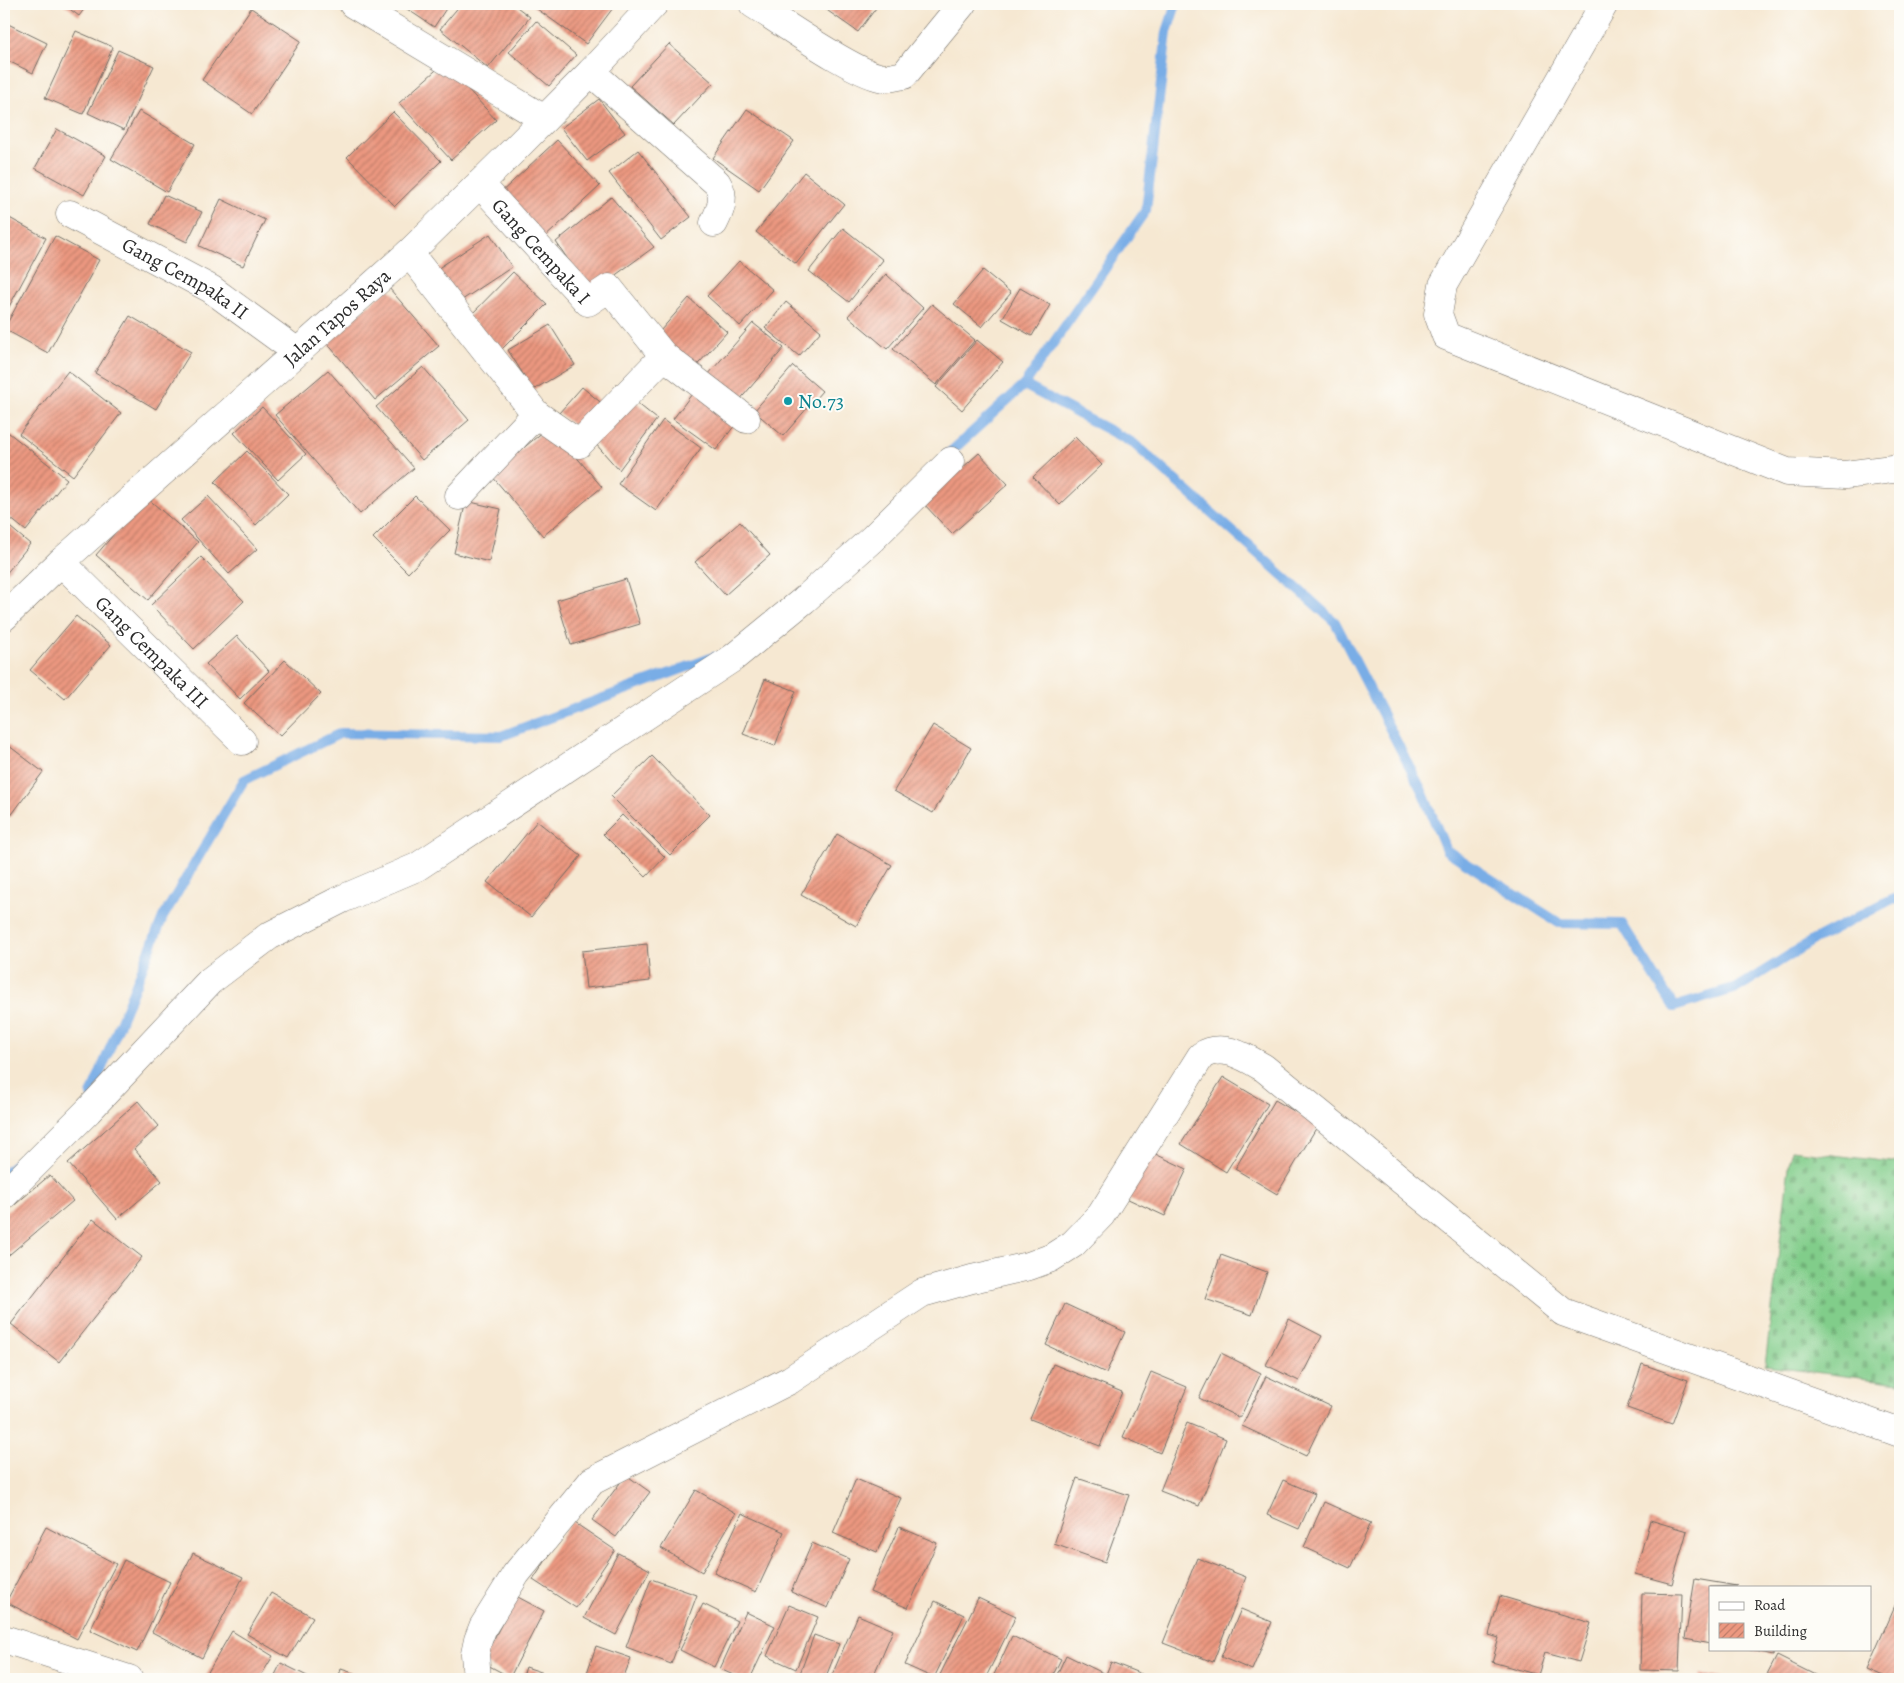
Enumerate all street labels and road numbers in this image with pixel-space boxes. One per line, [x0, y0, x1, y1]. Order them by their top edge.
street label: Gang Cempaka I [486, 192, 597, 310]
street label: Gang Cempaka II [117, 231, 254, 326]
street label: Jalan Tapos Raya [277, 262, 397, 372]
street label: Gang Cempaka III [89, 590, 215, 714]

